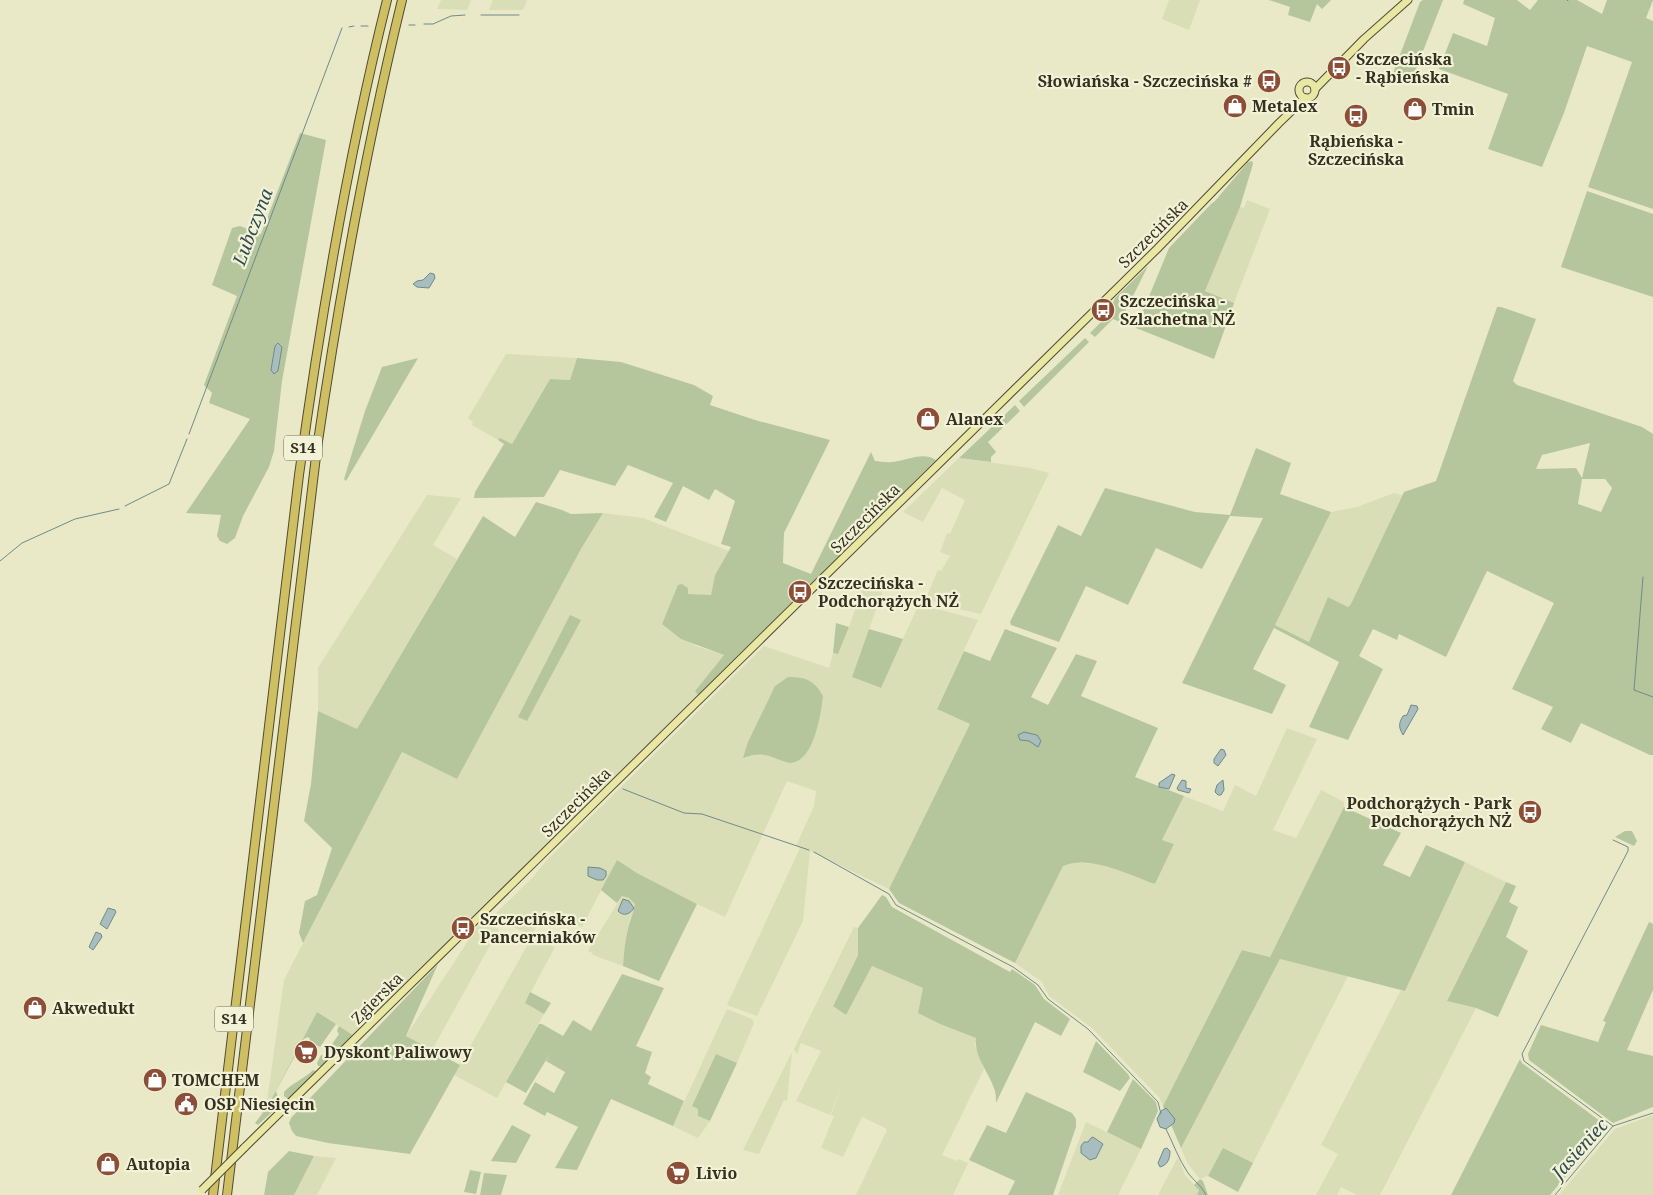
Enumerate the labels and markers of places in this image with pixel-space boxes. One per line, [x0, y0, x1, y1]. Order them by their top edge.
place label: Szczecińska - Rąbieńska [1356, 48, 1452, 88]
bus stop icon: Szczecińska - Rąbieńska [1326, 55, 1352, 81]
bus stop icon: Słowiańska - Szczecińska # [1256, 68, 1282, 94]
place label: Słowiańska - Szczecińska # [1038, 70, 1252, 92]
shop icon: Metalex [1222, 93, 1248, 119]
place label: Metalex [1252, 95, 1318, 117]
shop icon: Tmin [1402, 96, 1428, 122]
place label: Tmin [1432, 98, 1475, 120]
bus stop icon: Rąbieńska - Szczecińska [1343, 103, 1369, 129]
place label: Rąbieńska - Szczecińska [1308, 130, 1404, 170]
place label: Szczecińska - Szlachetna NŻ [1120, 290, 1235, 330]
bus stop icon: Szczecińska - Szlachetna NŻ [1090, 297, 1116, 323]
shop icon: Alanex [915, 406, 941, 432]
place label: Alanex [946, 408, 1004, 430]
place label: Szczecińska - Podchorążych NŻ [818, 572, 959, 612]
bus stop icon: Szczecińska - Podchorążych NŻ [787, 579, 813, 605]
place label: Podchorążych - Park Podchorążych NŻ [1347, 792, 1513, 832]
bus stop icon: Podchorążych - Park Podchorążych NŻ [1517, 799, 1543, 825]
place label: Szczecińska - Pancerniaków [480, 908, 596, 948]
bus stop icon: Szczecińska - Pancerniaków [450, 915, 476, 941]
shop icon: Akwedukt [22, 995, 48, 1021]
place label: Akwedukt [52, 997, 135, 1019]
supermarket icon: Dyskont Paliwowy [293, 1039, 319, 1065]
place label: Dyskont Paliwowy [324, 1041, 473, 1063]
shop icon: TOMCHEM [142, 1067, 168, 1093]
place label: TOMCHEM [172, 1069, 259, 1091]
public building icon: OSP Niesięcin [173, 1091, 199, 1117]
place label: OSP Niesięcin [204, 1093, 315, 1115]
shop icon: Autopia [95, 1151, 121, 1177]
place label: Autopia [126, 1153, 191, 1175]
supermarket icon: Livio [665, 1160, 691, 1186]
place label: Livio [696, 1162, 737, 1184]

